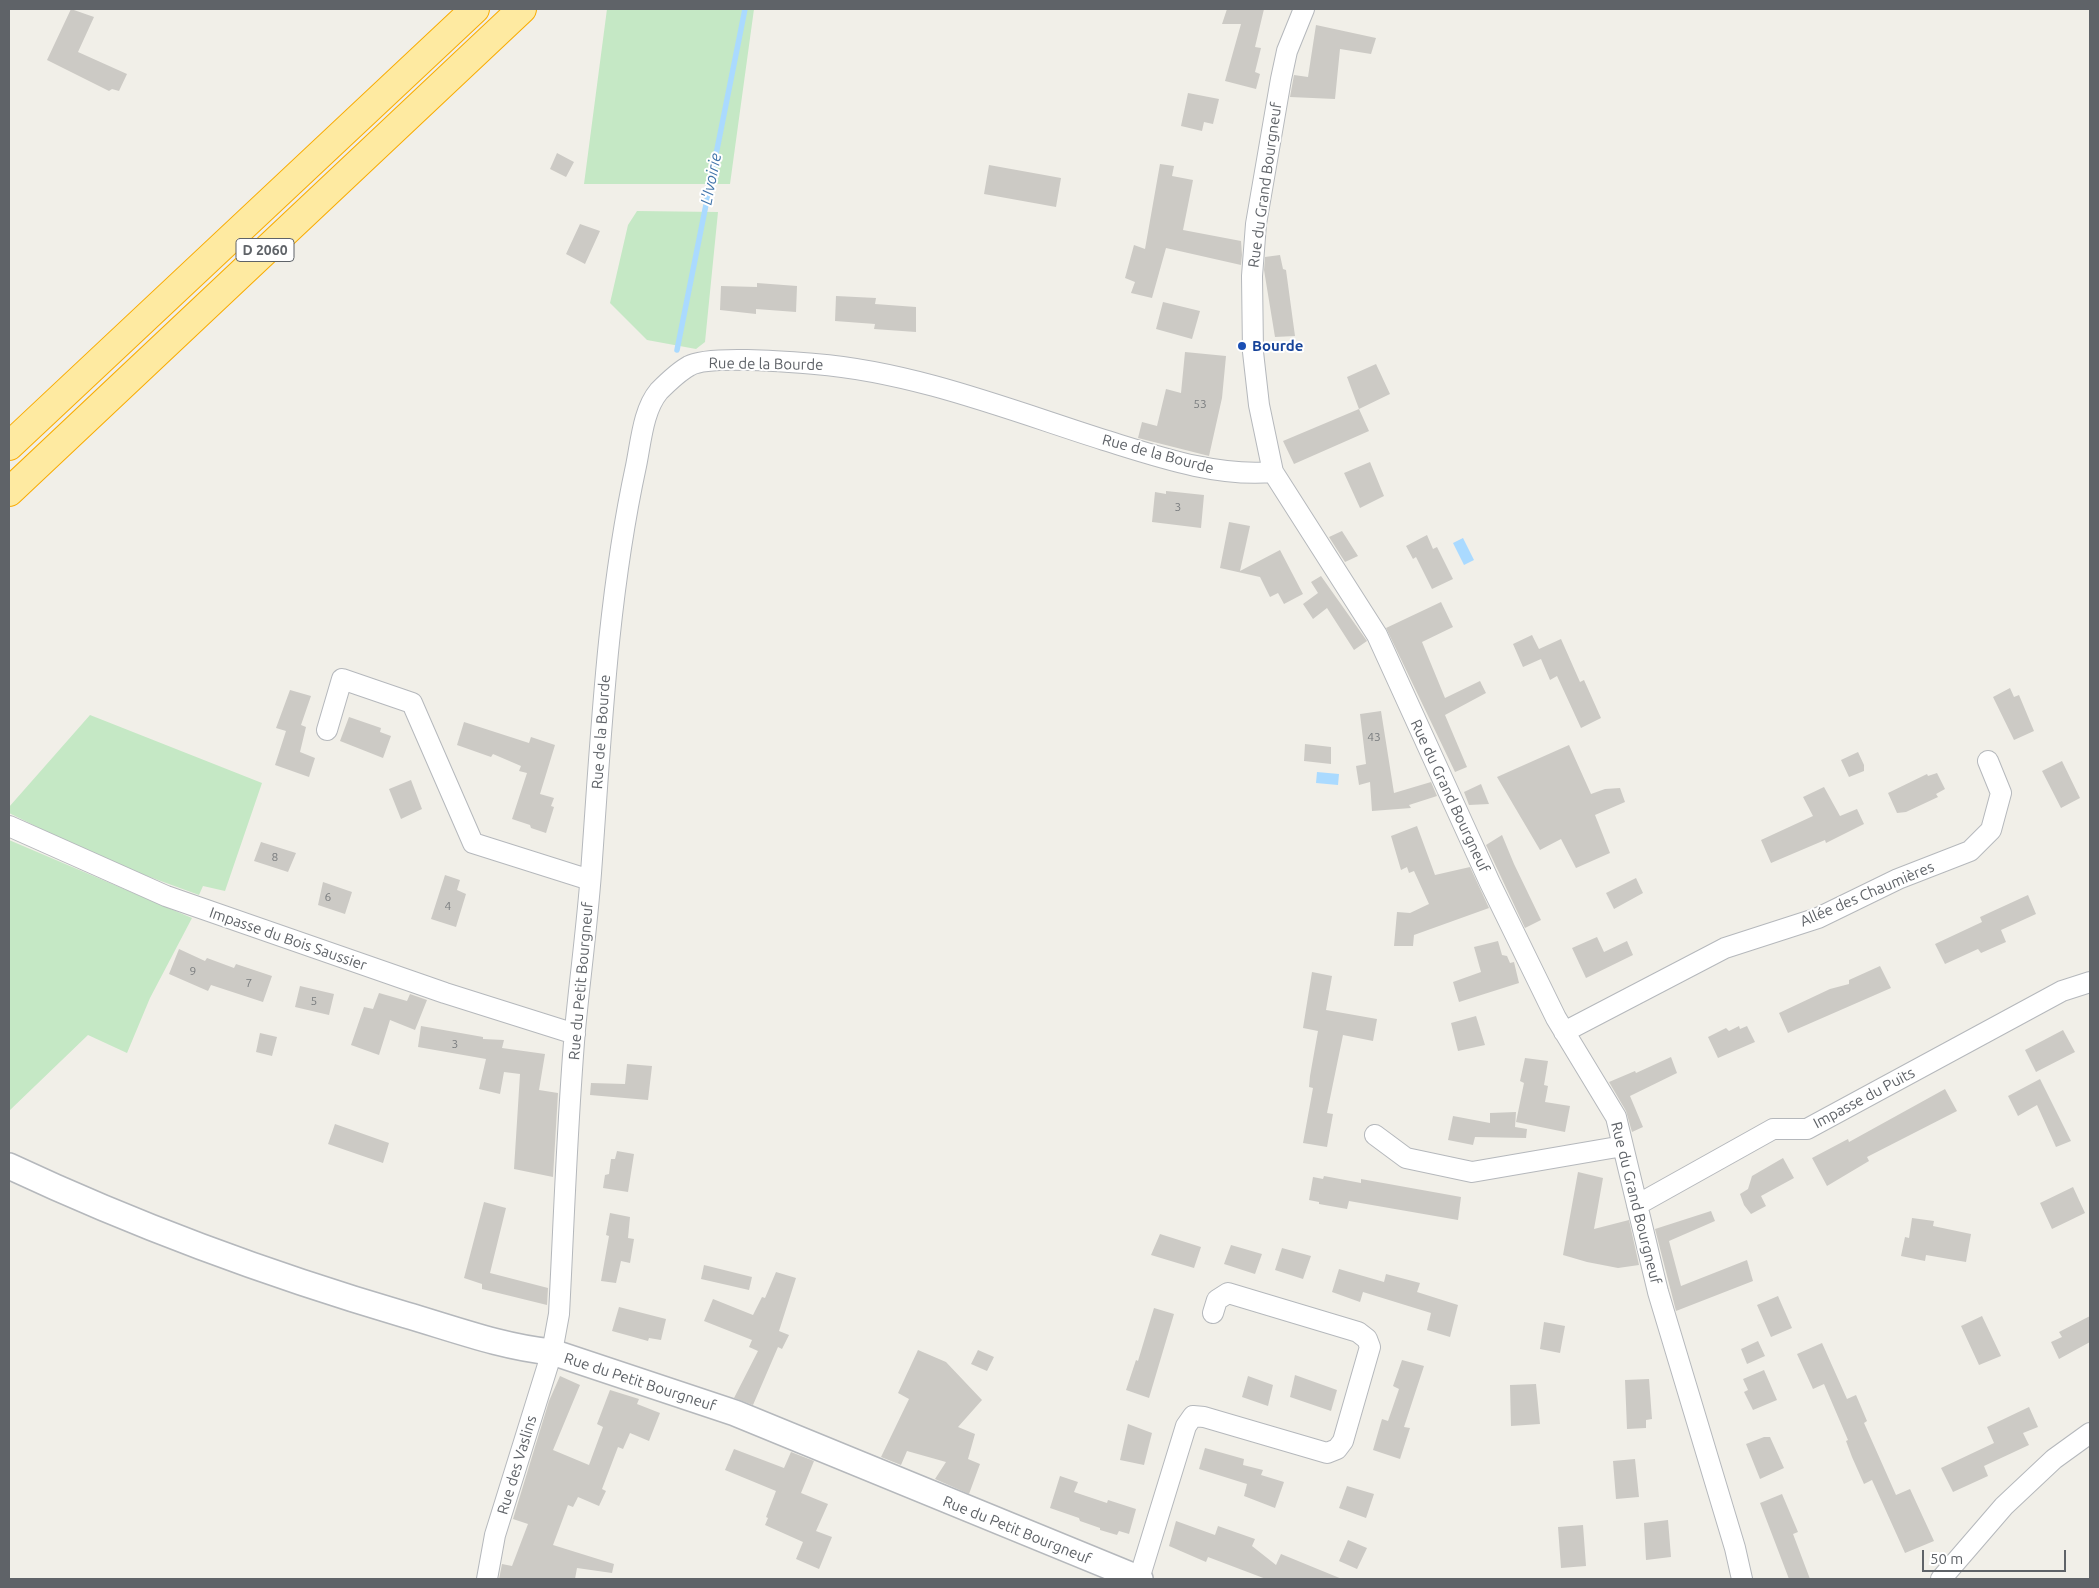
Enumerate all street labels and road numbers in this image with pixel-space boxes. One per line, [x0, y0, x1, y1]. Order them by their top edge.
street label: Rue du Grand Bourgneuf [1244, 101, 1286, 269]
road number: D 2060 [236, 238, 294, 262]
street label: Rue de la Bourde [708, 354, 824, 374]
street label: Rue de la Bourde [1100, 430, 1216, 478]
street label: Rue de la Bourde [588, 674, 614, 790]
street label: Rue du Grand Bourgneuf [1407, 717, 1493, 875]
street label: Allée des Chaumières [1797, 858, 1937, 930]
street label: Rue du Petit Bourgneuf [565, 901, 597, 1061]
street label: Impasse du Bois Saussier [207, 904, 369, 974]
street label: Impasse du Puits [1810, 1064, 1918, 1132]
street label: Rue du Grand Bourgneuf [1607, 1120, 1665, 1286]
street label: Rue du Petit Bourgneuf [562, 1349, 718, 1415]
street label: Rue des Vaslins [493, 1413, 541, 1517]
street label: Rue du Petit Bourgneuf [940, 1492, 1094, 1568]

